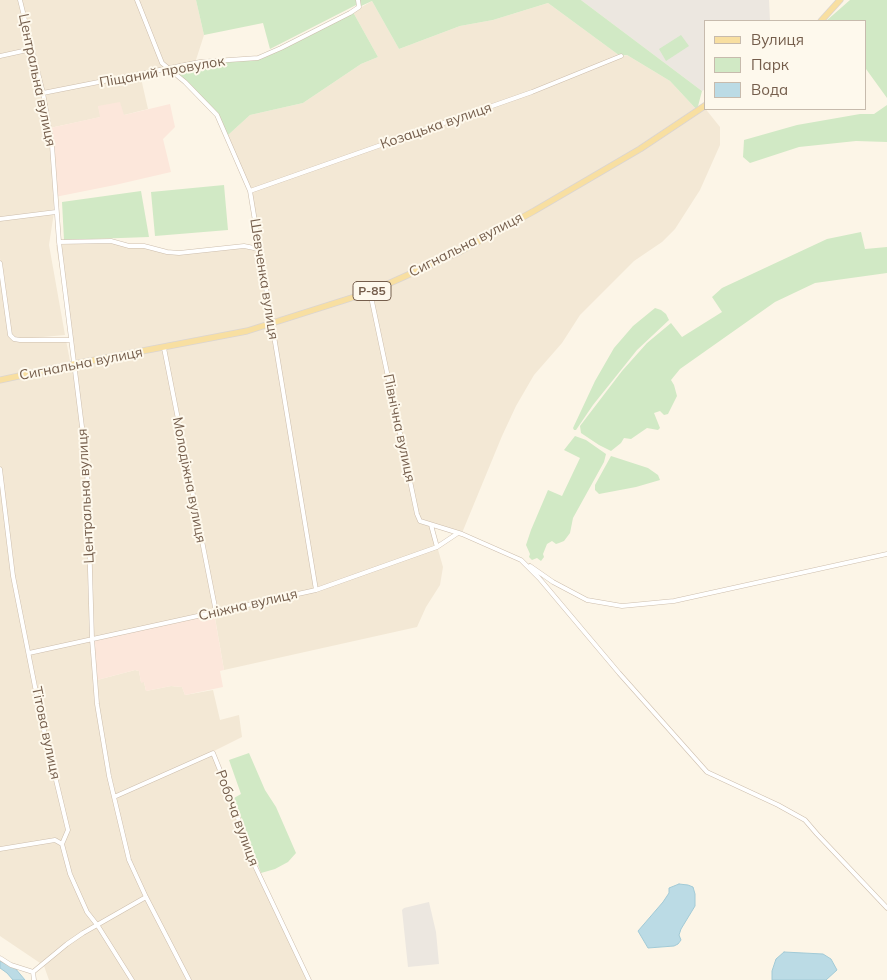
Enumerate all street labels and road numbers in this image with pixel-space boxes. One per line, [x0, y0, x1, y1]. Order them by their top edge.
street label: Центральна вулиця [15, 12, 59, 148]
street label: Піщаний провулок [98, 53, 226, 91]
street label: Козацька вулиця [378, 99, 494, 153]
street label: Сигнальна вулиця [406, 209, 526, 281]
street label: Шевченка вулиця [246, 217, 282, 341]
road number: Р-85 [353, 282, 391, 300]
street label: Сигнальна вулиця [18, 344, 144, 384]
street label: Північна вулиця [379, 372, 419, 484]
street label: Молодіжна вулиця [169, 416, 209, 544]
street label: Центральна вулиця [74, 428, 98, 564]
street label: Сніжна вулиця [197, 585, 299, 625]
street label: Тітова вулиця [28, 685, 64, 781]
street label: Робоча вулиця [212, 768, 262, 868]

